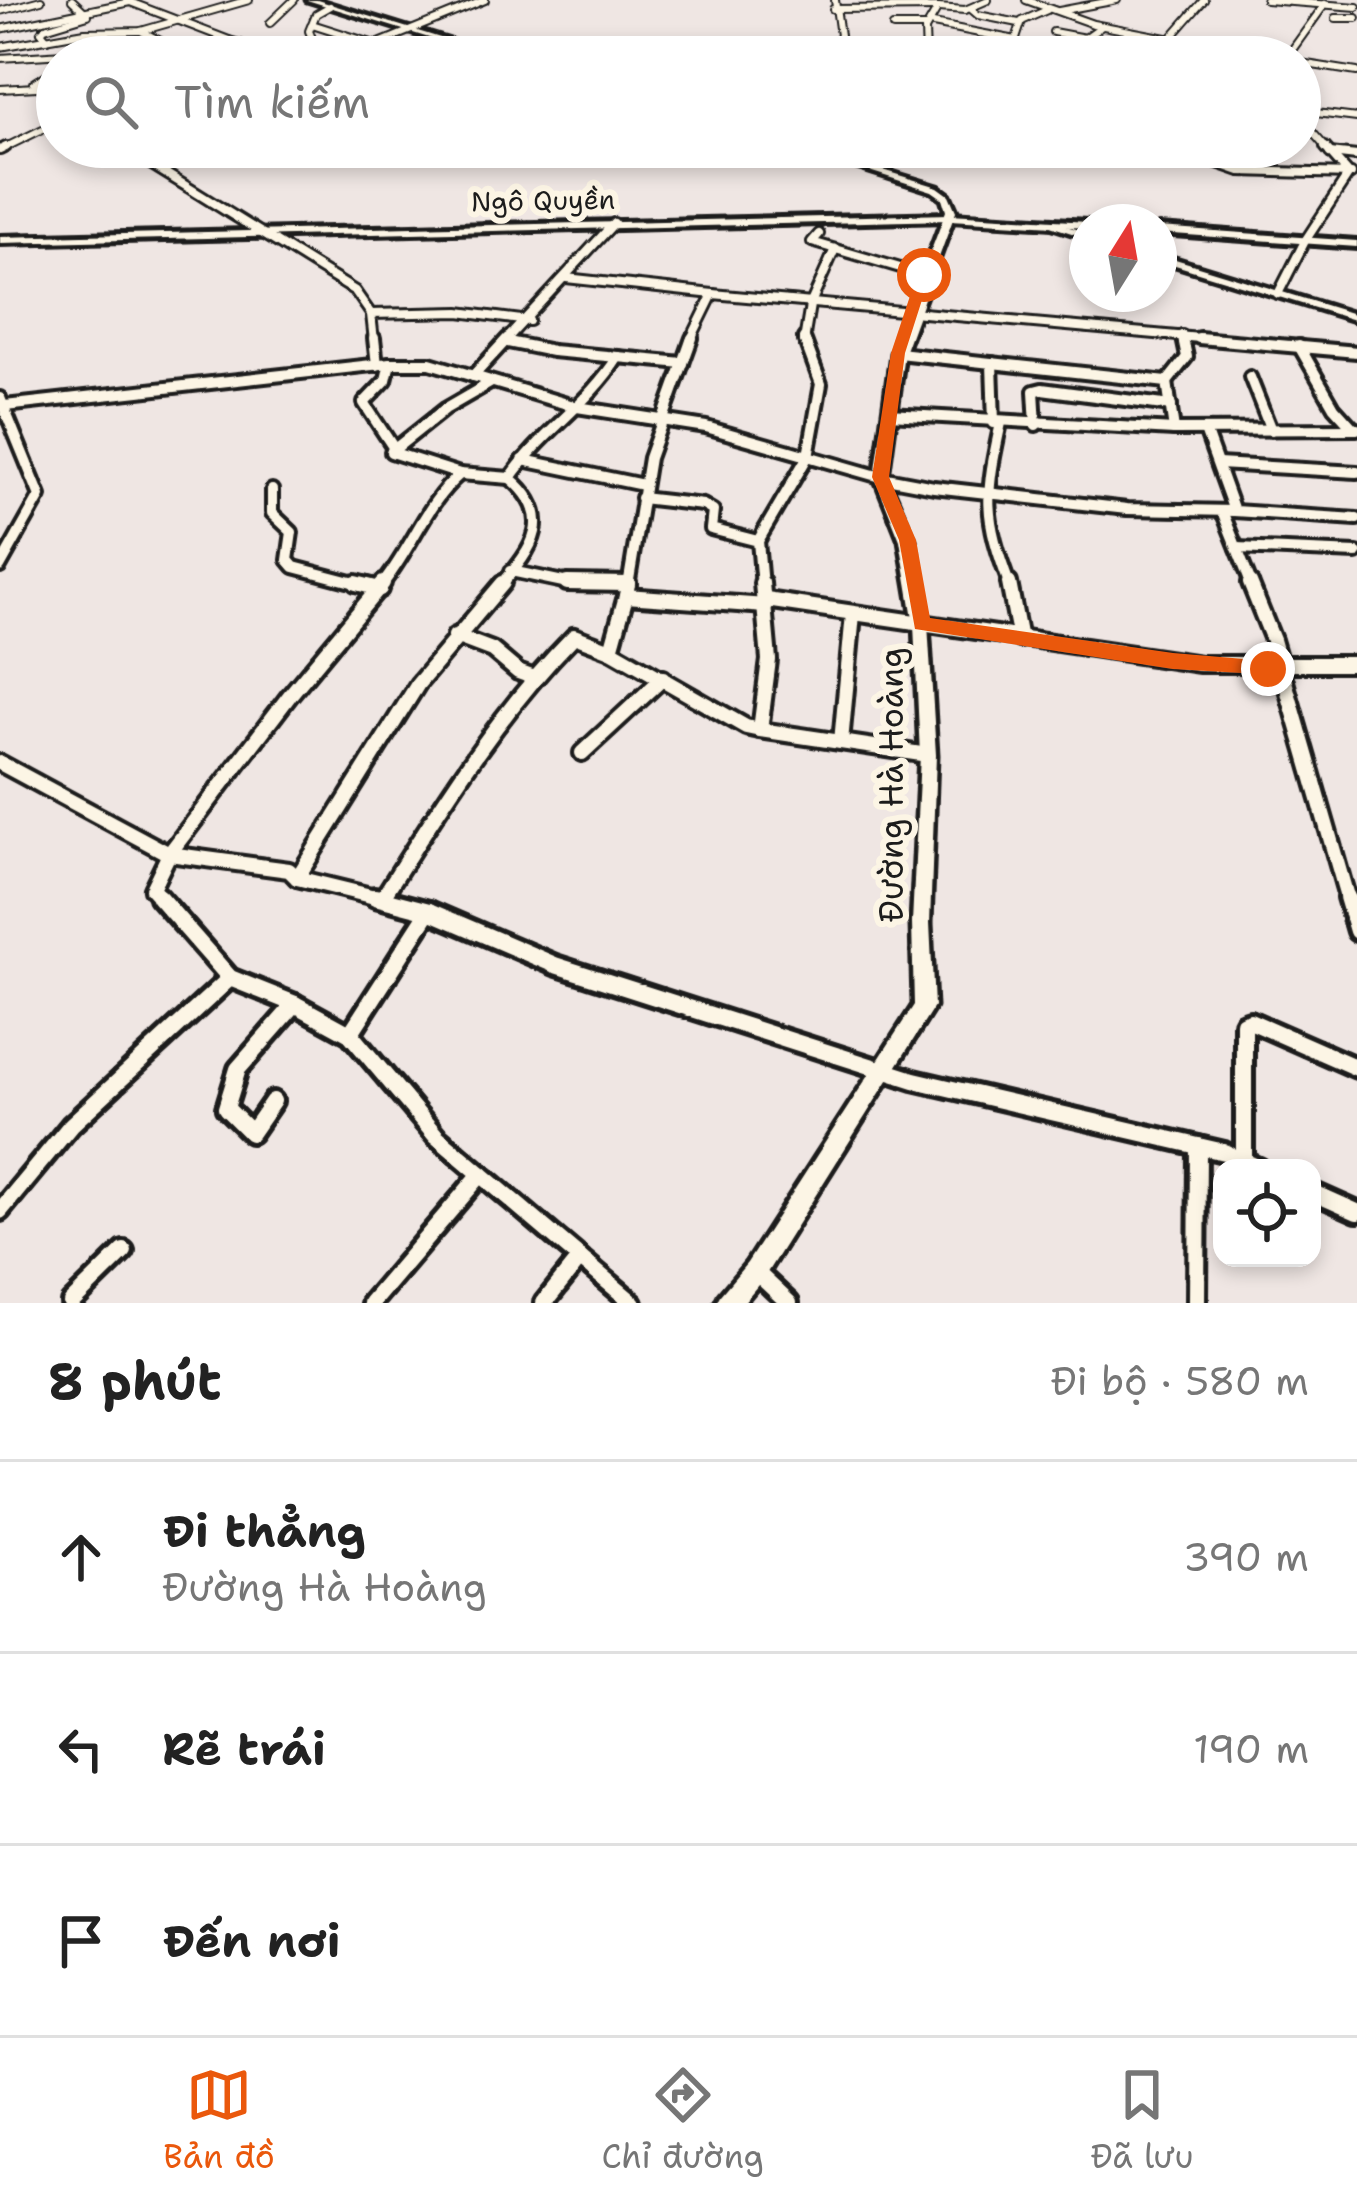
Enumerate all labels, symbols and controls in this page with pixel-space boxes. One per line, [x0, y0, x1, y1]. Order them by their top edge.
search box [36, 36, 1321, 168]
icon: search [78, 69, 144, 135]
text: Tìm kiếm [174, 72, 370, 132]
street label: Ngô Quyền [471, 181, 615, 220]
north arrow [1069, 204, 1177, 312]
route start [897, 248, 951, 302]
route end [1241, 642, 1295, 696]
street label: Đường Hà Hoàng [869, 648, 914, 922]
map controls [1213, 1159, 1321, 1267]
button: locate [1213, 1159, 1321, 1267]
text: 8 phút [48, 1347, 222, 1415]
text: Đi bộ · 580 m [1050, 1355, 1309, 1407]
text: Đi thẳng [162, 1501, 366, 1561]
icon: ahead [48, 1524, 114, 1590]
text: 390 m [1183, 1531, 1309, 1583]
text: Đường Hà Hoàng [162, 1561, 487, 1613]
icon: left [48, 1716, 114, 1782]
text: Rẽ trái [162, 1719, 326, 1779]
text: 190 m [1193, 1723, 1309, 1775]
icon: arrive [48, 1908, 114, 1974]
text: Đến nơi [162, 1911, 340, 1971]
tab: Bản đồ [163, 2062, 275, 2179]
tab: Chỉ đường [602, 2062, 764, 2179]
tab: Đã lưu [1091, 2062, 1194, 2179]

